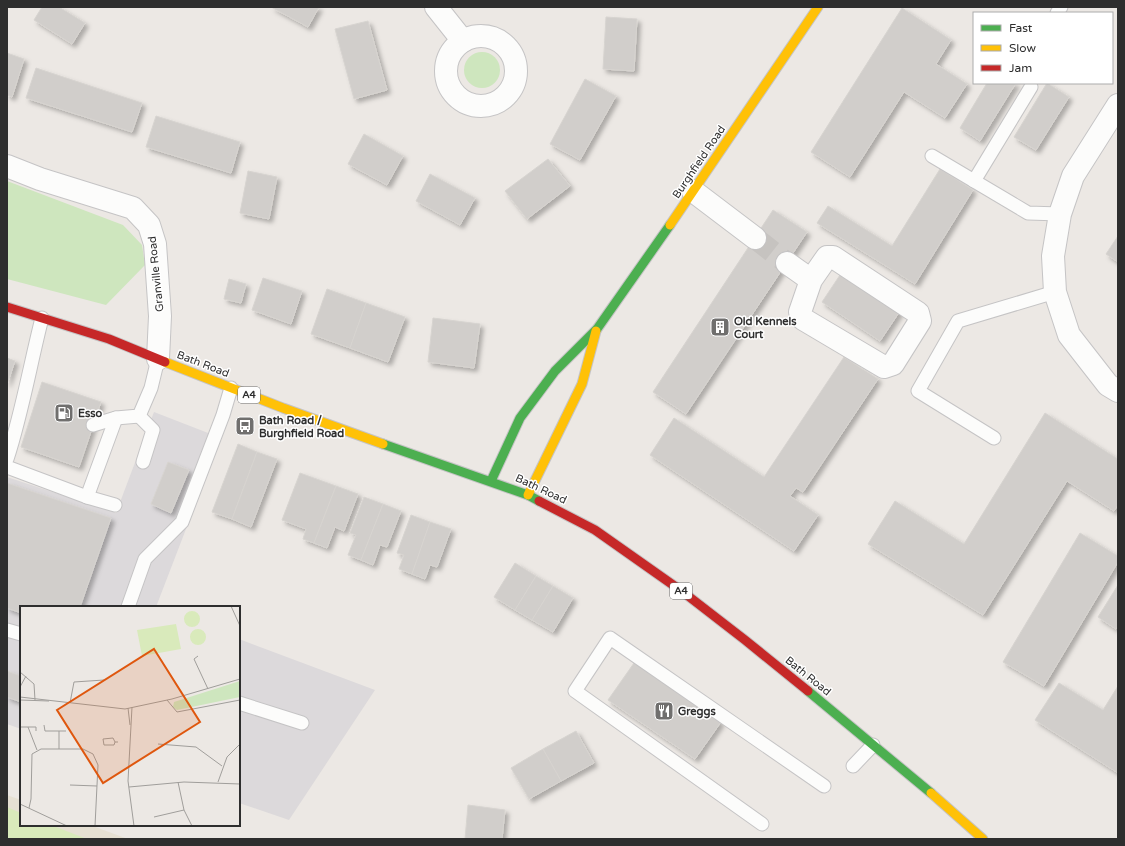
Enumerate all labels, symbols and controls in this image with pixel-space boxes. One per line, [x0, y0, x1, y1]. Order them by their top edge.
legend [973, 12, 1113, 84]
text: Fast [1009, 21, 1033, 35]
text: Slow [1009, 41, 1036, 55]
text: Jam [1009, 61, 1032, 75]
street label: Burghfield Road [670, 123, 728, 201]
street label: Granville Road [146, 235, 166, 313]
place label: Old Kennels Court [734, 315, 797, 341]
building icon: Old Kennels Court [709, 316, 731, 338]
street label: Bath Road [175, 348, 231, 380]
road number: A4 [238, 387, 260, 403]
fuel station icon: Esso [53, 402, 75, 424]
place label: Esso [78, 407, 103, 420]
place label: Bath Road / Burghfield Road [259, 414, 344, 441]
bus stop icon: Bath Road / Burghfield Road [234, 415, 256, 437]
street label: Bath Road [513, 471, 569, 507]
road number: A4 [670, 583, 692, 599]
inset map [20, 606, 240, 826]
street label: Bath Road [783, 654, 834, 698]
restaurant icon: Greggs [653, 700, 675, 722]
place label: Greggs [678, 705, 716, 719]

